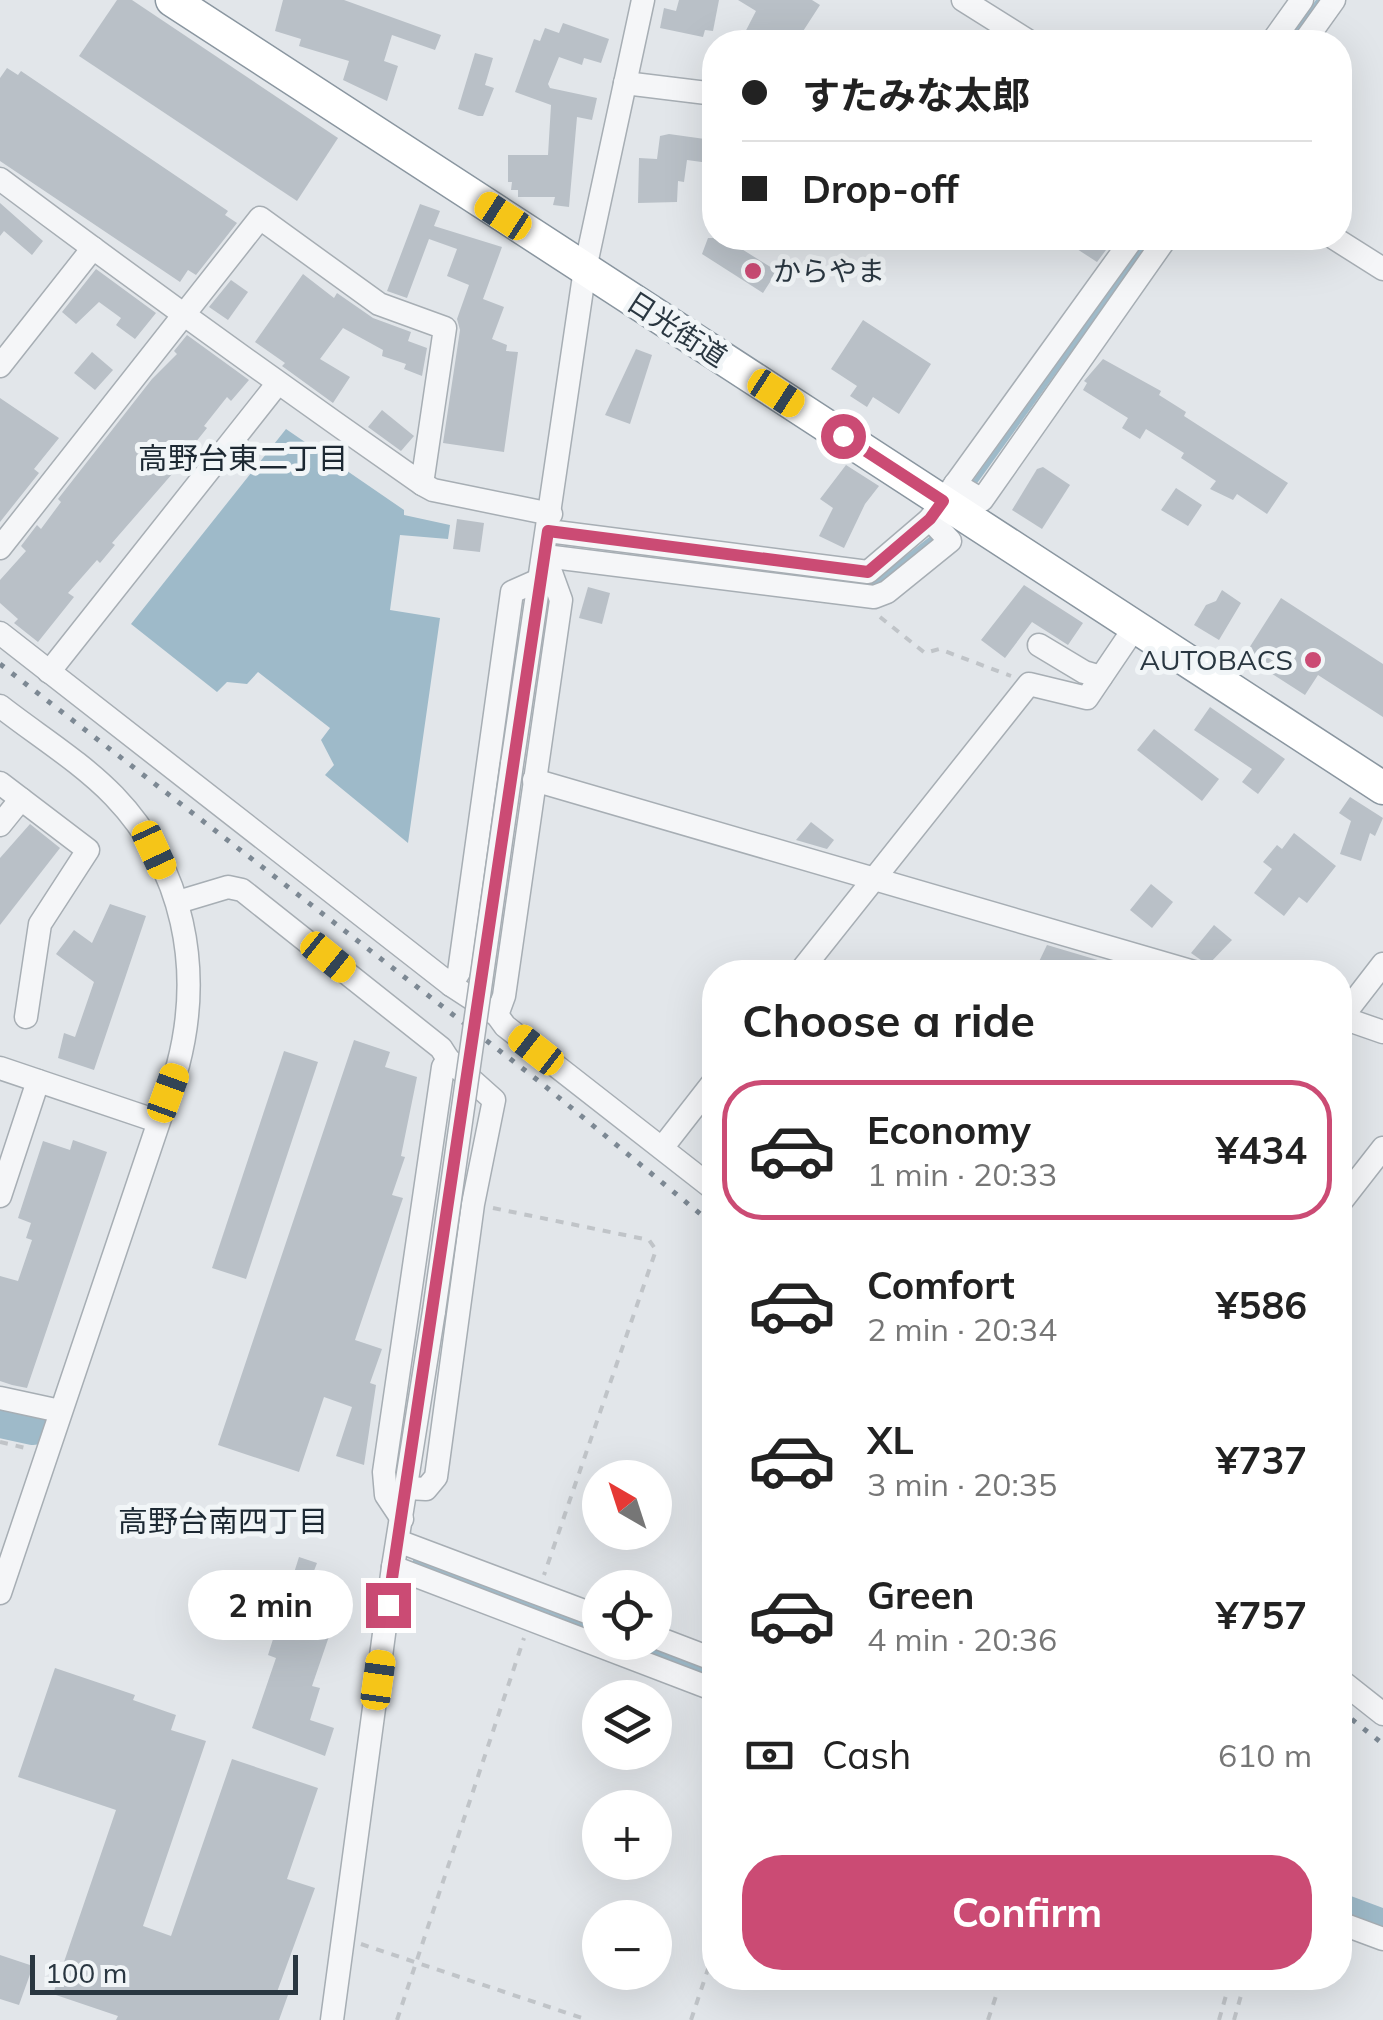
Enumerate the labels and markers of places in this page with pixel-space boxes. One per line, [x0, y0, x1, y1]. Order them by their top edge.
place label: からやま [773, 253, 885, 288]
marker: からやま [742, 260, 764, 282]
place label: AUTOBACS [1140, 642, 1293, 677]
marker: AUTOBACS [1302, 649, 1324, 671]

